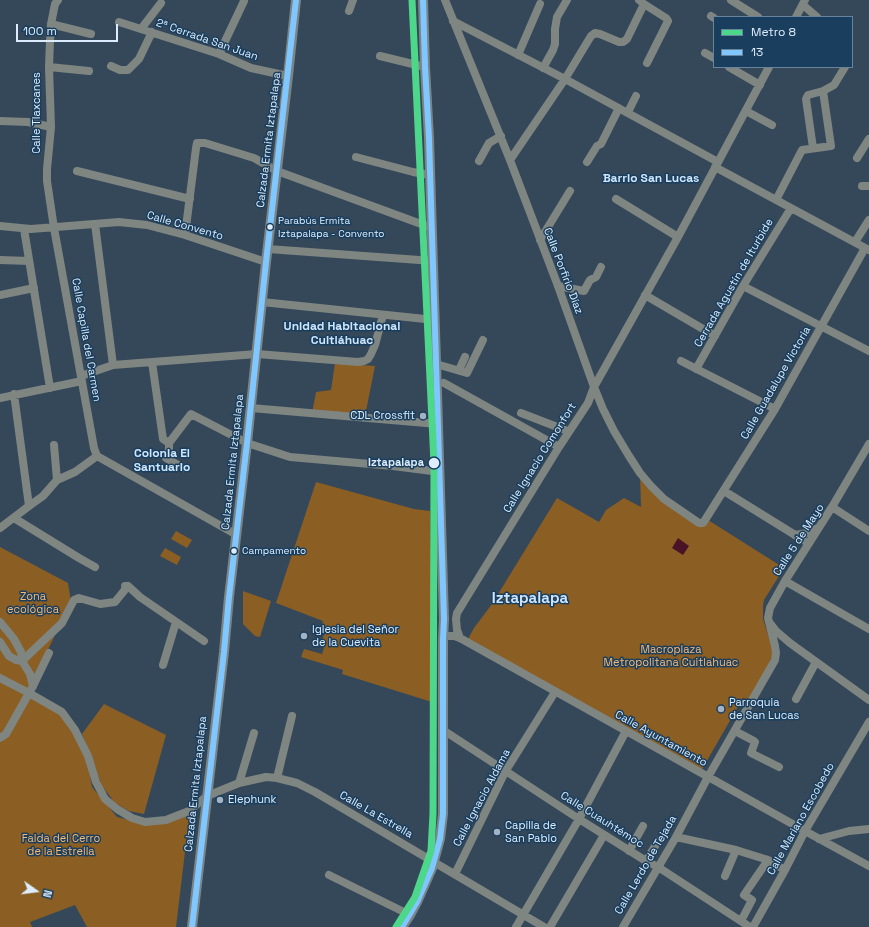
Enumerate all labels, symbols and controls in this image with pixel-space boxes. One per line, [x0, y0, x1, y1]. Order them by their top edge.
scale bar [18, 16, 120, 42]
street label: 2ª Cerrada San Juan [154, 16, 260, 64]
legend [713, 16, 853, 68]
text: 100 m [23, 23, 57, 39]
text: Metro 8 [751, 24, 796, 40]
text: 13 [751, 44, 763, 60]
street label: Calzada Ermita Iztapalapa [254, 71, 284, 209]
street label: Calle Tlaxcanes [30, 72, 44, 154]
district label: Barrio San Lucas [603, 172, 699, 186]
street label: Calle Convento [145, 209, 225, 243]
place label: Parabús Ermita Iztapalapa - Convento [278, 215, 385, 238]
street label: Cerrada Agustín de Iturbide [692, 216, 776, 350]
marker: Parabús Ermita Iztapalapa - Convento [265, 222, 275, 232]
street label: Calle Porfirio Díaz [540, 226, 586, 316]
street label: Calle Capilla del Carmen [69, 277, 103, 403]
district label: Unidad Habitacional Cuitláhuac [284, 320, 400, 348]
street label: Calle Guadalupe Victoria [738, 324, 814, 442]
street label: Calzada Ermita Iztapalapa [219, 393, 247, 531]
street label: Calle Ignacio Comonfort [501, 401, 579, 515]
place label: CDL Crossfit [350, 409, 415, 423]
marker: CDL Crossfit [418, 411, 428, 421]
district label: Colonia El Santuario [134, 447, 190, 475]
place label: Iztapalapa [368, 456, 424, 470]
marker: Iztapalapa [427, 456, 441, 470]
street label: Calle 5 de Mayo [771, 502, 827, 578]
place label: Campamento [242, 545, 306, 557]
marker: Campamento [229, 546, 239, 556]
park label: Zona ecológica [7, 590, 59, 616]
district label: Iztapalapa [492, 590, 568, 608]
place label: Iglesia del Señor de la Cuevita [312, 623, 399, 649]
marker: Iglesia del Señor de la Cuevita [299, 631, 309, 641]
park label: Macroplaza Metropolitana Cuitlahuac [604, 643, 738, 669]
place label: Parroquia de San Lucas [729, 696, 799, 722]
marker: Parroquia de San Lucas [716, 704, 726, 714]
street label: Calle Ayuntamiento [613, 708, 709, 770]
street label: Calzada Ermita Iztapalapa [182, 715, 210, 853]
street label: Calle Ignacio Aldama [451, 747, 513, 849]
street label: Calle Mariano Escobedo [765, 761, 837, 877]
street label: Calle La Estrella [337, 789, 415, 841]
street label: Calle Cuauhtémoc [558, 789, 646, 851]
place label: Elephunk [228, 793, 277, 807]
marker: Elephunk [215, 795, 225, 805]
street label: Calle Lerdo de Tejada [612, 813, 680, 917]
place label: Capilla de San Pablo [505, 819, 557, 845]
marker: Capilla de San Pablo [492, 827, 502, 837]
park label: Falda del Cerro de la Estrella [22, 832, 100, 858]
north arrow [16, 871, 56, 911]
text: N [40, 889, 55, 899]

